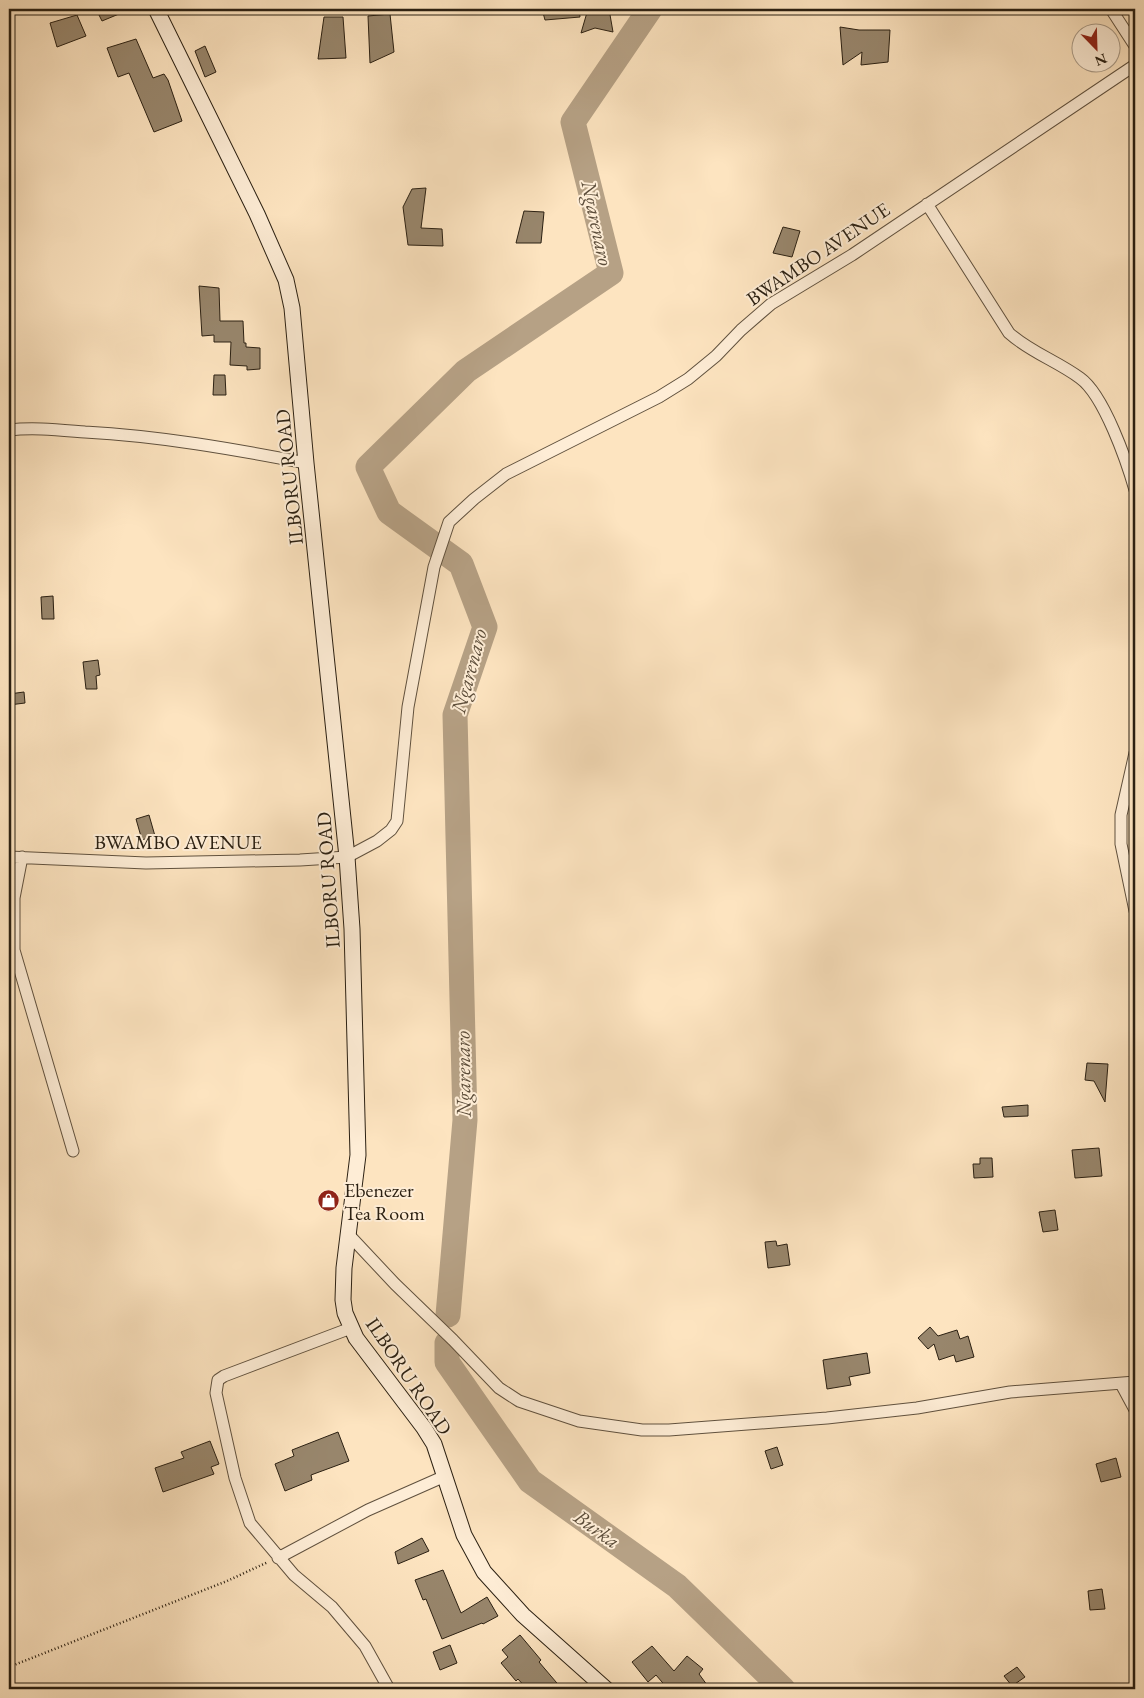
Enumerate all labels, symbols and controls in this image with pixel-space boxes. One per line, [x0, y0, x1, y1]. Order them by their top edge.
north arrow [1072, 22, 1122, 72]
text: N [1092, 49, 1110, 71]
water label: Ngarenaro [575, 177, 620, 268]
street label: BWAMBO AVENUE [741, 196, 895, 312]
street label: ILBORU ROAD [269, 408, 309, 546]
water label: Ngarenaro [444, 626, 493, 717]
street label: ILBORU ROAD [310, 811, 346, 949]
street label: BWAMBO AVENUE [94, 829, 262, 855]
water label: Ngarenaro [448, 1031, 477, 1118]
place label: Ebenezer Tea Room [344, 1177, 425, 1226]
shop icon: Ebenezer Tea Room [316, 1189, 340, 1213]
street label: ILBORU ROAD [360, 1312, 458, 1440]
water label: Burka [568, 1502, 626, 1554]

